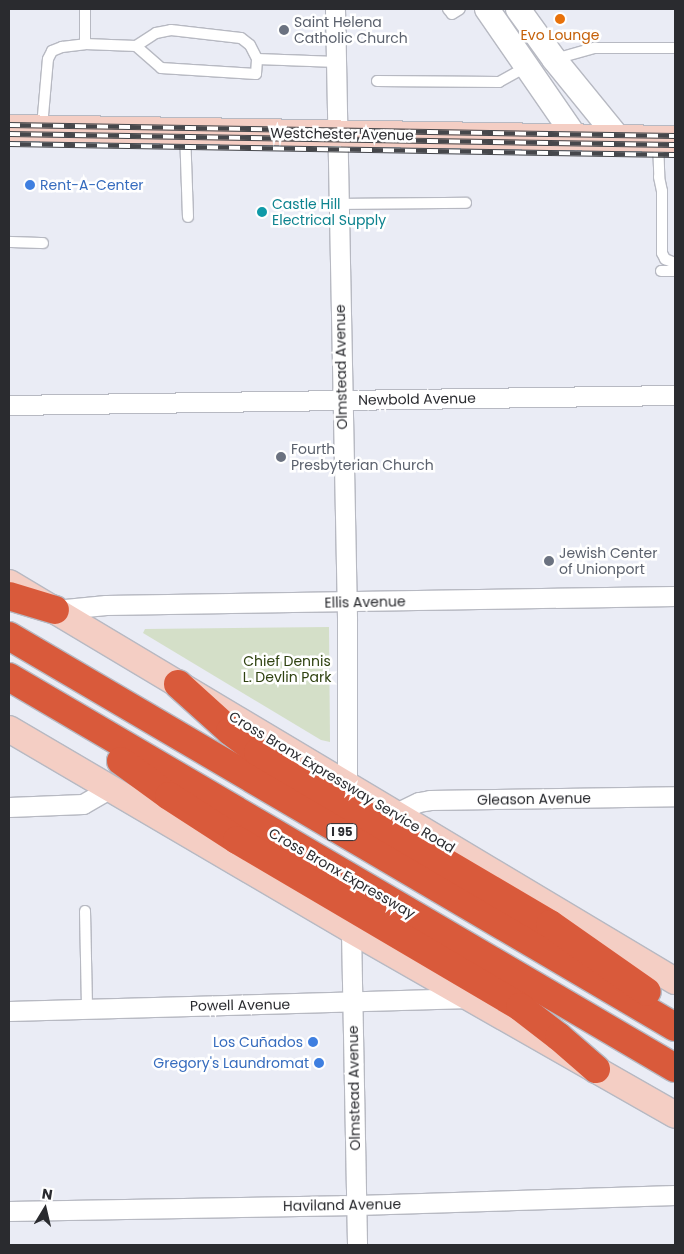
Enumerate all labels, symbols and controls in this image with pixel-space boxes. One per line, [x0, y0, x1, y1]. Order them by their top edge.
marker: Evo Lounge [554, 13, 566, 25]
place label: Saint Helena Catholic Church [294, 14, 408, 46]
marker: Saint Helena Catholic Church [278, 24, 290, 36]
place label: Evo Lounge [521, 27, 599, 43]
street label: Westchester Avenue [270, 124, 414, 144]
place label: Rent-A-Center [40, 177, 144, 193]
marker: Rent-A-Center [24, 179, 36, 191]
place label: Castle Hill Electrical Supply [272, 196, 386, 228]
marker: Castle Hill Electrical Supply [256, 206, 268, 218]
street label: Olmstead Avenue [332, 304, 350, 430]
street label: Newbold Avenue [358, 390, 476, 408]
place label: Fourth Presbyterian Church [291, 441, 434, 474]
marker: Fourth Presbyterian Church [275, 451, 287, 463]
place label: Jewish Center of Unionport [559, 545, 657, 578]
marker: Jewish Center of Unionport [543, 555, 555, 567]
street label: Ellis Avenue [324, 593, 406, 611]
park label: Chief Dennis L. Devlin Park [243, 653, 331, 686]
street label: Cross Bronx Expressway Service Road [226, 708, 458, 856]
street label: Gleason Avenue [477, 790, 591, 808]
road number: I 95 [326, 822, 358, 842]
street label: Cross Bronx Expressway [266, 824, 418, 922]
street label: Powell Avenue [190, 996, 290, 1014]
street label: Olmstead Avenue [345, 1025, 363, 1151]
place label: Los Cuñados [213, 1034, 303, 1050]
marker: Los Cuñados [307, 1036, 319, 1048]
place label: Gregory's Laundromat [153, 1055, 309, 1071]
marker: Gregory's Laundromat [313, 1057, 325, 1069]
text: N [41, 1183, 54, 1205]
north arrow [20, 1184, 70, 1234]
street label: Haviland Avenue [283, 1196, 401, 1214]

